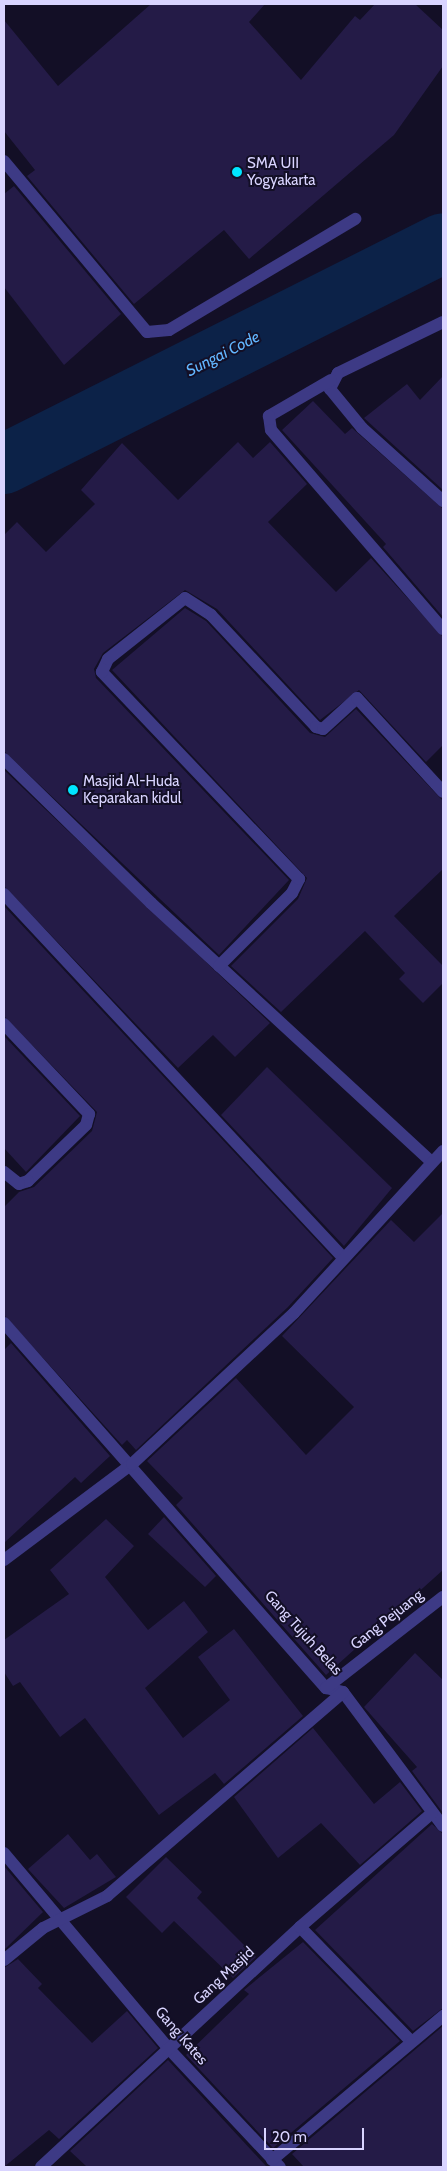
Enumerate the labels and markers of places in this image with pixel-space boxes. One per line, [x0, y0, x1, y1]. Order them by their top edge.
place label: SMA UII Yogyakarta [247, 154, 315, 189]
marker: SMA UII Yogyakarta [231, 166, 243, 178]
place label: Masjid Al-Huda Keparakan kidul [83, 772, 181, 807]
marker: Masjid Al-Huda Keparakan kidul [67, 784, 79, 796]

